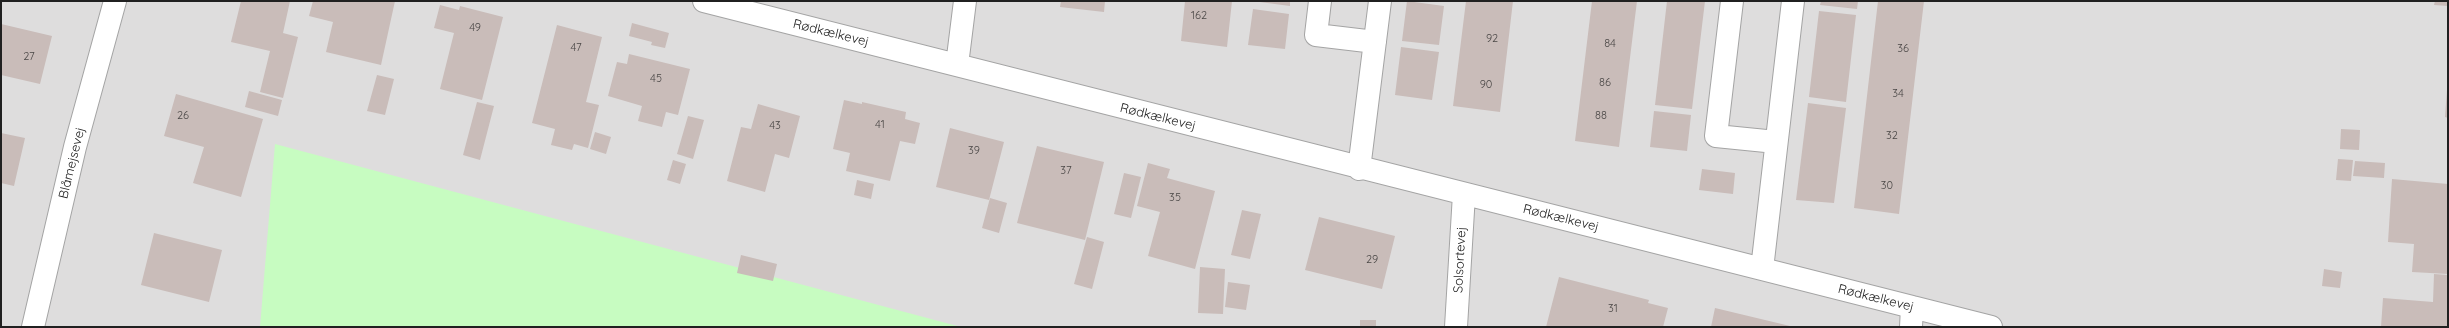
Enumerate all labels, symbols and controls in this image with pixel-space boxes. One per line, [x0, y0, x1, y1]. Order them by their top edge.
house number: 162 [1191, 9, 1207, 23]
street label: Rødkælkevej [791, 16, 871, 50]
house number: 49 [469, 21, 481, 35]
house number: 92 [1486, 32, 1498, 46]
house number: 84 [1604, 37, 1616, 51]
house number: 47 [570, 41, 582, 55]
house number: 36 [1897, 42, 1909, 56]
house number: 27 [23, 50, 35, 64]
house number: 45 [650, 72, 662, 86]
house number: 86 [1599, 76, 1611, 90]
house number: 90 [1480, 78, 1492, 92]
house number: 34 [1892, 87, 1904, 101]
street label: Rødkælkevej [1118, 100, 1198, 134]
house number: 26 [177, 109, 189, 123]
house number: 88 [1595, 109, 1607, 123]
house number: 41 [875, 118, 885, 132]
house number: 43 [769, 119, 781, 133]
street label: Blåmejsevej [56, 126, 88, 200]
house number: 32 [1886, 129, 1898, 143]
house number: 39 [968, 144, 980, 158]
house number: 37 [1060, 164, 1072, 178]
house number: 30 [1881, 179, 1893, 193]
house number: 35 [1169, 191, 1181, 205]
street label: Rødkælkevej [1521, 201, 1601, 235]
street label: Solsortevej [1450, 226, 1470, 294]
house number: 29 [1366, 253, 1378, 267]
street label: Rødkælkevej [1836, 281, 1916, 315]
house number: 31 [1608, 302, 1618, 316]

